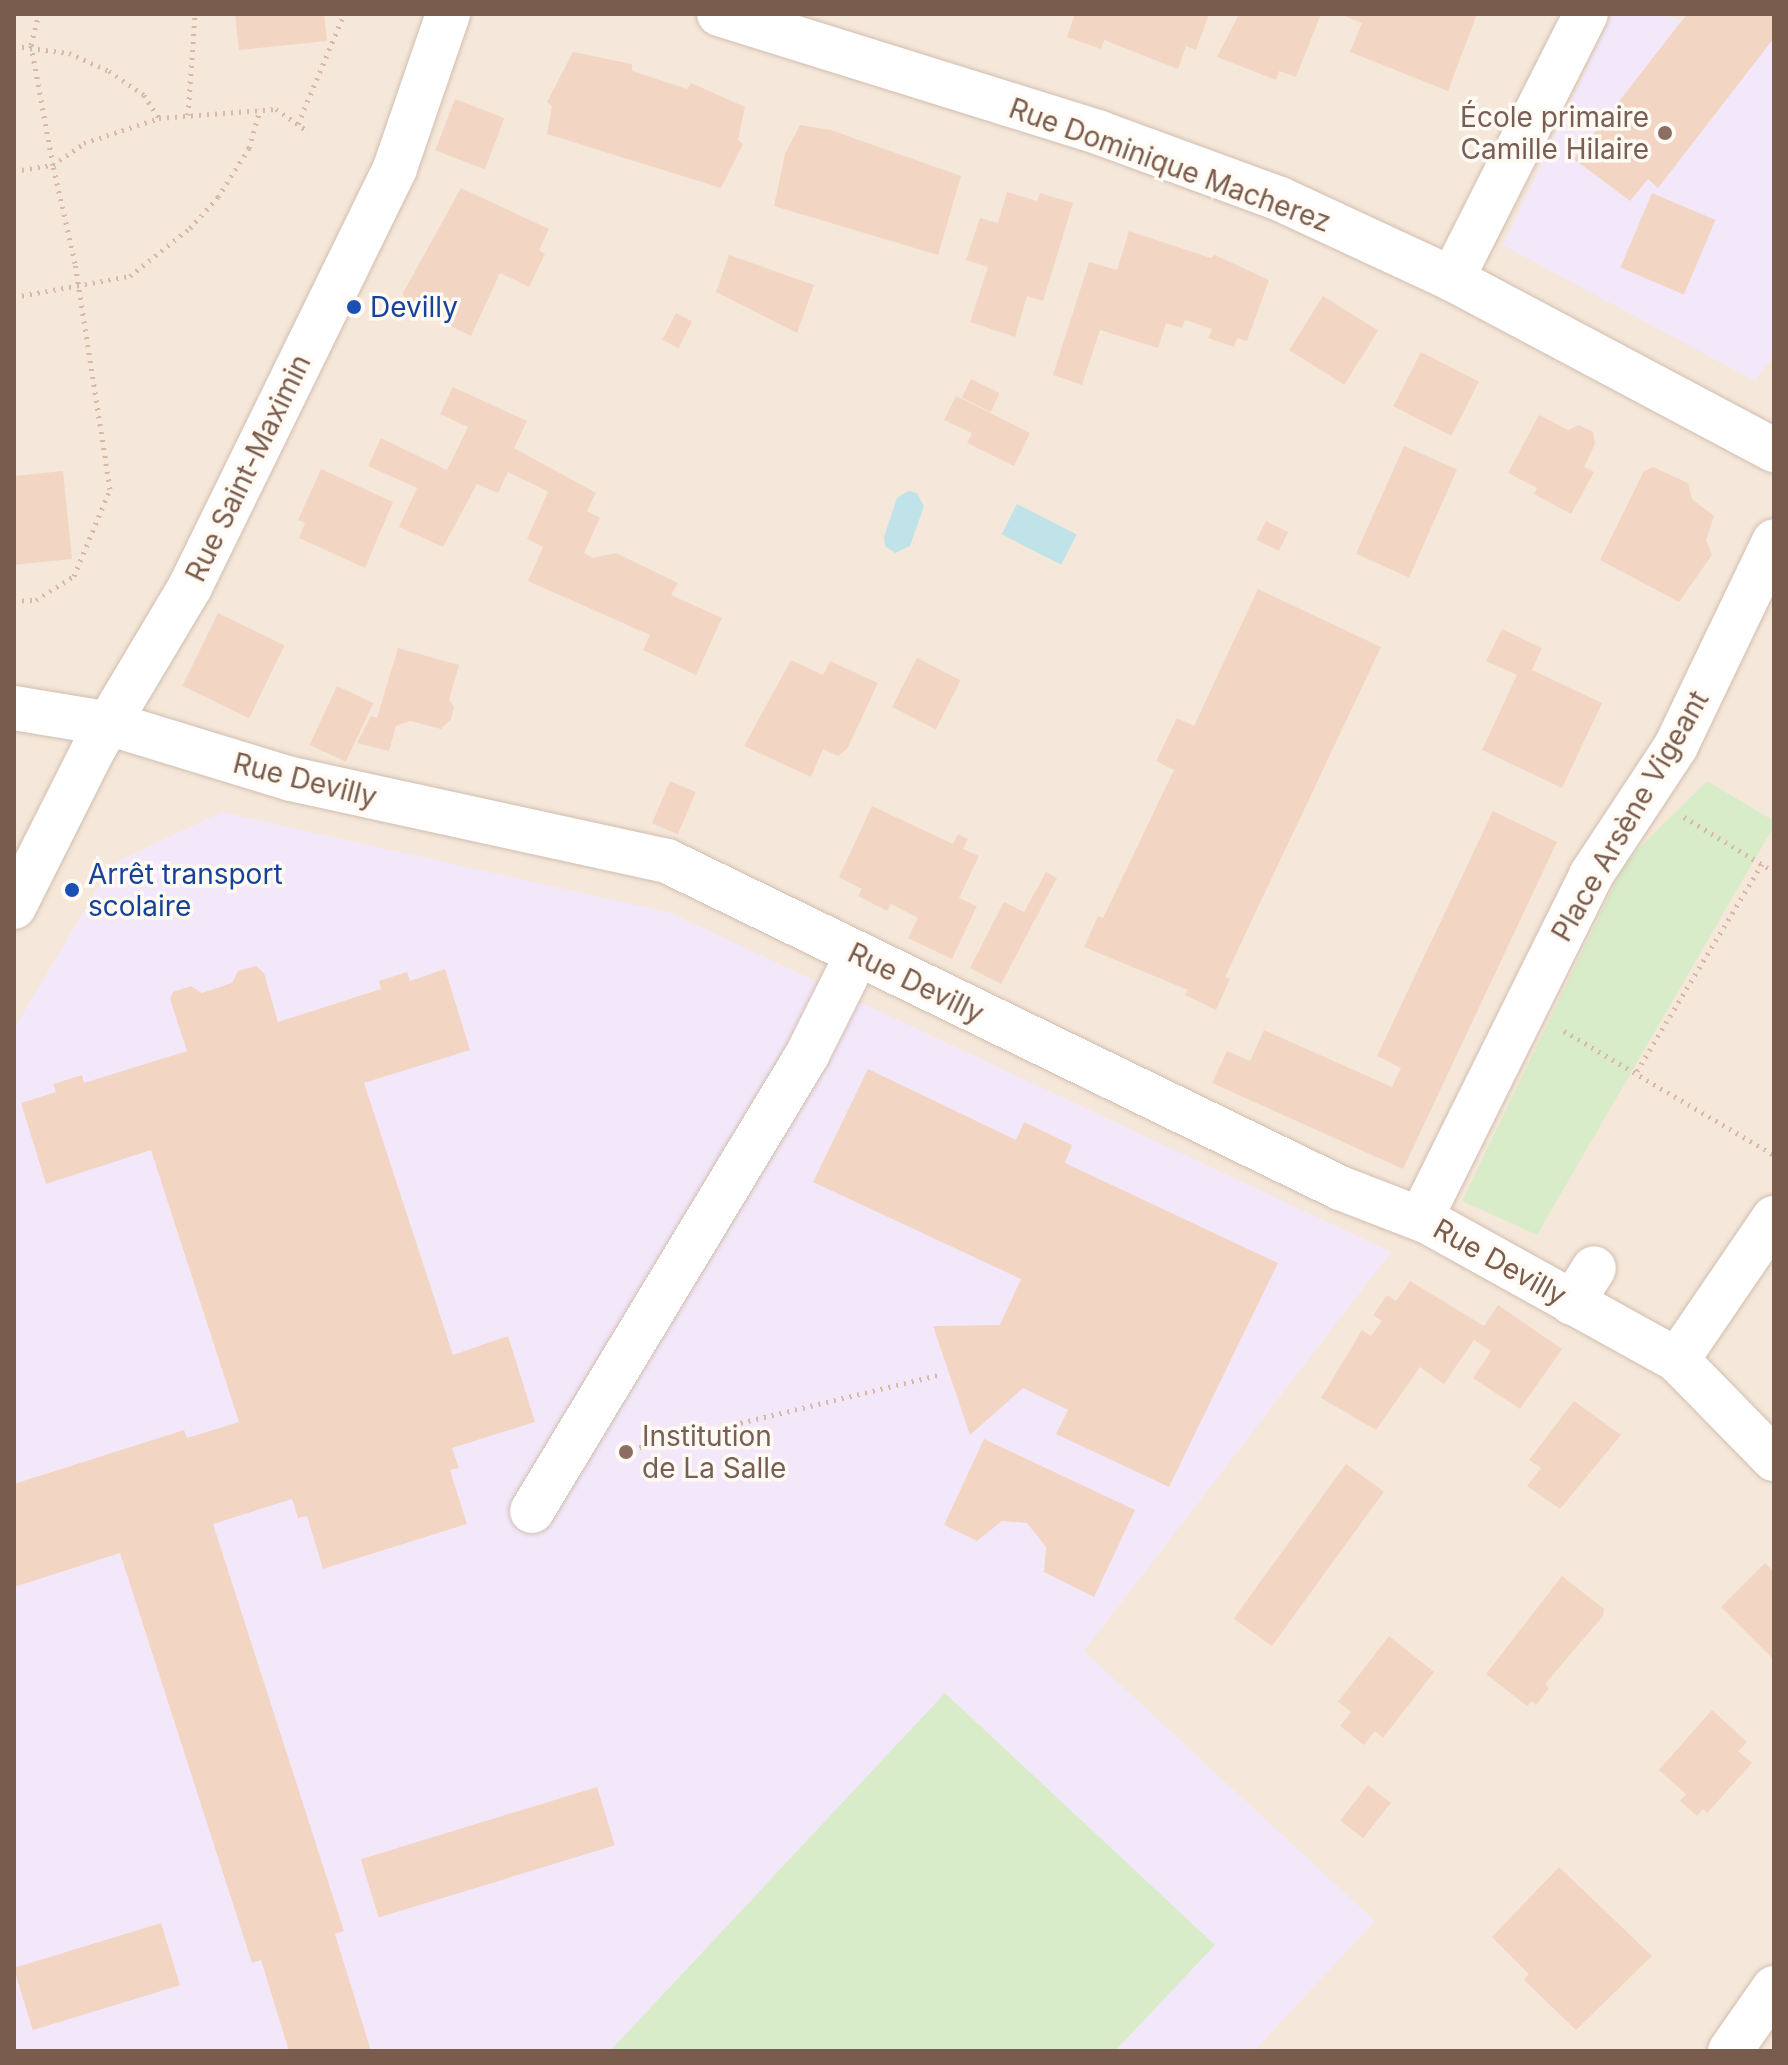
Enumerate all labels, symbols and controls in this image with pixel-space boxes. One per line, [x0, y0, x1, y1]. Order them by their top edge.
street label: Rue Dominique Macherez [1005, 91, 1335, 239]
place label: École primaire Camille Hilaire [1460, 100, 1649, 166]
marker: École primaire Camille Hilaire [1656, 124, 1674, 142]
place label: Devilly [370, 290, 458, 324]
marker: Devilly [345, 298, 363, 316]
street label: Rue Saint-Maximin [178, 349, 318, 587]
street label: Place Arsène Vigeant [1545, 685, 1715, 947]
street label: Rue Devilly [230, 746, 380, 814]
place label: Arrêt transport scolaire [88, 857, 283, 923]
marker: Arrêt transport scolaire [63, 881, 81, 899]
street label: Rue Devilly [843, 936, 989, 1030]
street label: Rue Devilly [1428, 1212, 1572, 1312]
place label: Institution de La Salle [642, 1419, 786, 1485]
marker: Institution de La Salle [617, 1443, 635, 1461]

